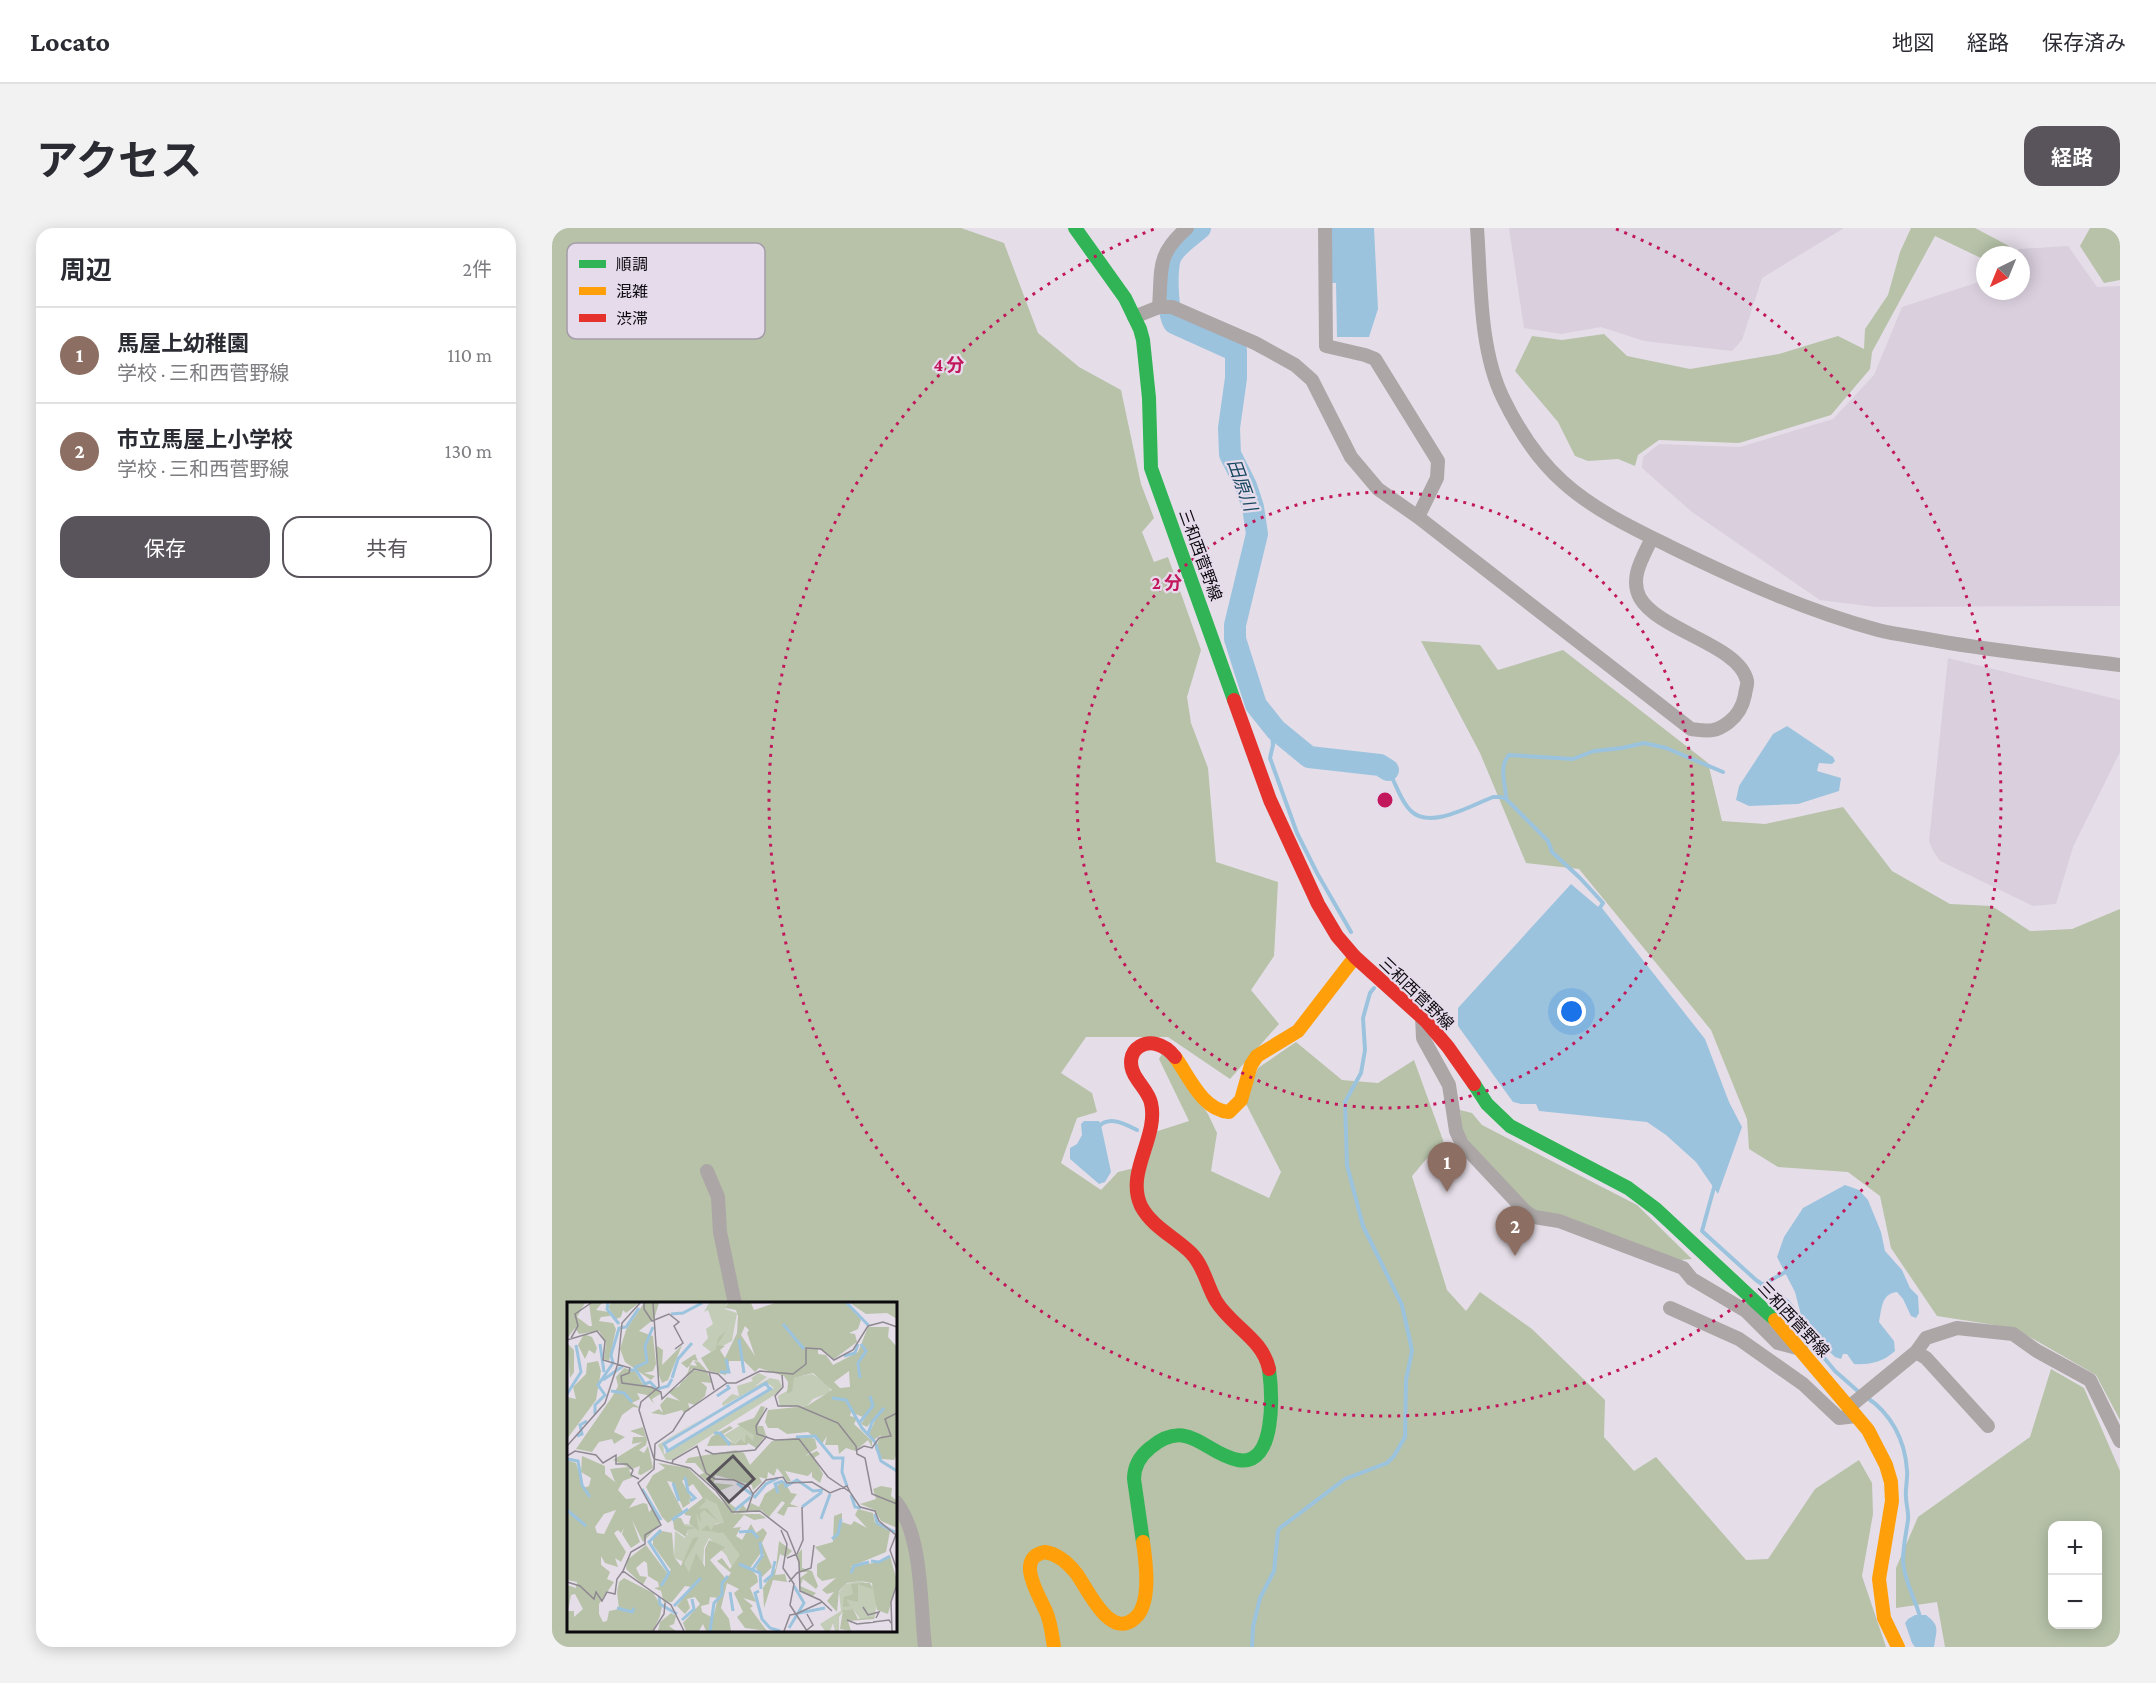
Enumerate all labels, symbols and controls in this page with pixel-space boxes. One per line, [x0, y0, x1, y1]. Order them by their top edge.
text: Locato [30, 26, 110, 57]
text: 地図 [1892, 31, 1934, 55]
text: 経路 [1967, 31, 2009, 55]
text: 保存済み [2042, 31, 2126, 55]
button: 経路 [2024, 126, 2120, 186]
text: アクセス [36, 137, 202, 184]
legend [567, 243, 765, 339]
north arrow [1976, 246, 2030, 300]
text: 周辺 [60, 256, 112, 285]
text: 順調 [616, 256, 648, 273]
text: 2件 [462, 258, 492, 280]
text: 混雑 [616, 283, 648, 300]
text: 渋滞 [616, 310, 648, 327]
text: 馬屋上幼稚園 [117, 331, 249, 356]
text: 1 [76, 344, 83, 366]
text: 110 m [448, 344, 492, 366]
text: 4 分 [933, 355, 965, 375]
text: 学校 · 三和西菅野線 [117, 362, 289, 384]
text: 市立馬屋上小学校 [117, 427, 293, 452]
text: 2 [74, 440, 85, 462]
text: 130 m [445, 440, 492, 462]
water label: 田原川 [1223, 456, 1261, 516]
text: 学校 · 三和西菅野線 [117, 458, 289, 480]
street label: 三和西菅野線 [1176, 507, 1225, 603]
button: 保存 [60, 516, 270, 578]
button: 共有 [282, 516, 492, 578]
text: 2 分 [1152, 573, 1182, 593]
centre of rings [1375, 790, 1395, 810]
street label: 三和西菅野線 [1376, 954, 1457, 1033]
your location [1557, 997, 1586, 1026]
pin: 1 [1428, 1142, 1466, 1192]
pin: 2 [1496, 1206, 1534, 1256]
street label: 三和西菅野線 [1755, 1278, 1833, 1360]
inset map [567, 1302, 897, 1632]
map controls [2048, 1521, 2102, 1629]
button: + [2048, 1521, 2102, 1575]
button: − [2048, 1575, 2102, 1629]

